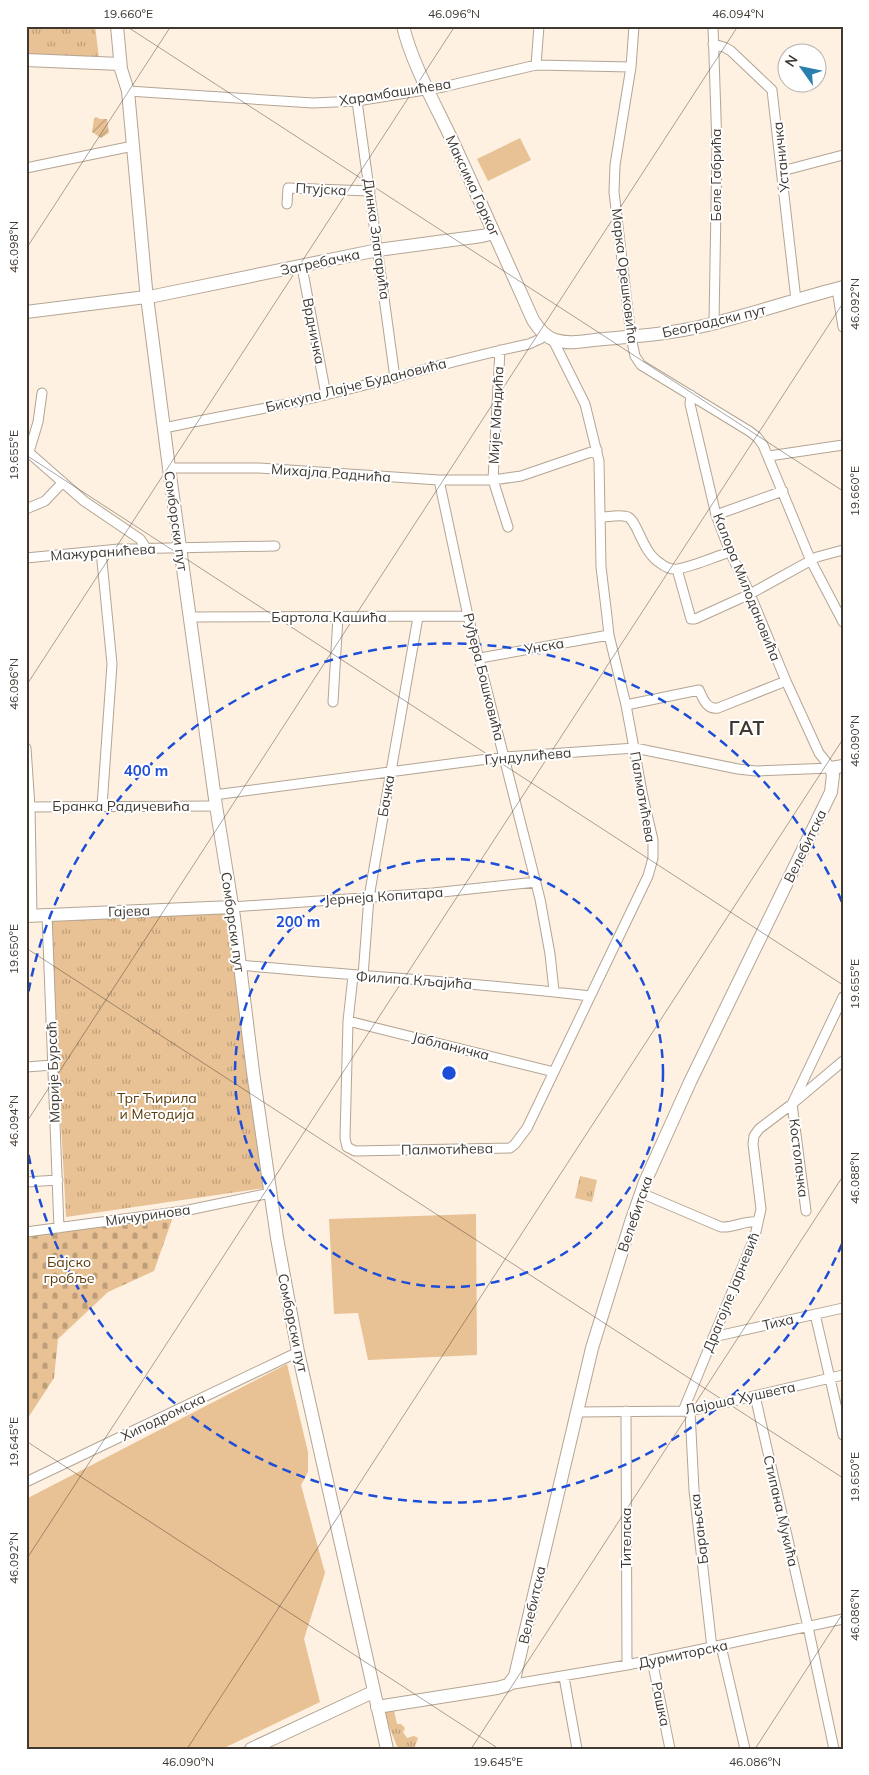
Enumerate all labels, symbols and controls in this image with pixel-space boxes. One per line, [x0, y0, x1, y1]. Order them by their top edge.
text: 19.660°E [103, 6, 153, 21]
text: 46.096°N [428, 6, 480, 21]
text: 46.094°N [712, 6, 764, 21]
north arrow [776, 42, 826, 92]
text: N [781, 52, 802, 70]
street label: Харамбашићева [338, 74, 452, 110]
street label: Устаничка [768, 121, 794, 194]
street label: Беле Габрића [707, 128, 725, 222]
street label: Максима Горког [442, 132, 505, 240]
street label: Динка Златарића [360, 177, 394, 301]
street label: Птујска [295, 179, 347, 199]
street label: Марка Орешковића [608, 207, 642, 345]
text: 46.098°N [6, 221, 21, 273]
street label: Загребачка [279, 245, 361, 279]
text: 46.092°N [847, 278, 862, 330]
street label: Врдничка [299, 296, 329, 366]
street label: Београдски пут [660, 300, 768, 342]
street label: Бискупа Лајче Будановића [264, 354, 448, 416]
street label: Мије Мандића [484, 366, 508, 464]
text: 19.655°E [6, 430, 21, 480]
street label: Михајла Раднића [271, 460, 391, 486]
text: 19.660°E [847, 466, 862, 516]
street label: Сомборски пут [160, 470, 192, 573]
street label: Калора Милодановића [709, 510, 785, 664]
street label: Мажуранићева [50, 539, 156, 565]
street label: Бартола Кашића [271, 608, 387, 626]
street label: Руђера Бошковића [459, 611, 509, 743]
street label: Унска [522, 634, 565, 659]
text: 46.096°N [6, 658, 21, 710]
text: 46.090°N [847, 715, 862, 767]
district label: ГАТ [729, 716, 765, 740]
street label: Гундулићева [484, 743, 572, 769]
street label: Палмотићева [626, 750, 660, 844]
text: 400 m [124, 761, 168, 780]
street label: Бачка [373, 774, 399, 818]
street label: Бранка Радичевића [52, 797, 190, 815]
street label: Велебитска [780, 806, 830, 886]
street label: Сомборски пут [217, 871, 249, 974]
street label: Јернеја Копитара [324, 883, 444, 909]
street label: Гајева [108, 901, 150, 921]
text: 200 m [276, 912, 320, 931]
text: 19.650°E [6, 924, 21, 974]
text: 19.655°E [847, 959, 862, 1009]
street label: Филипа Кљајића [355, 967, 473, 993]
street label: Марије Бурсаћ [42, 1021, 64, 1123]
street label: Јабланичка [411, 1028, 491, 1064]
centre of rings [440, 1064, 458, 1082]
park label: Трг Ћирила и Методија [117, 1089, 197, 1123]
text: 46.094°N [6, 1095, 21, 1147]
street label: Костолачка [785, 1118, 813, 1198]
street label: Палмотићева [401, 1139, 493, 1159]
text: 46.088°N [847, 1152, 862, 1204]
street label: Велебитска [614, 1174, 656, 1254]
street label: Мичуринова [104, 1200, 192, 1230]
street label: Драгојле Јарневић [699, 1229, 763, 1355]
park label: Бајско гробље [43, 1253, 95, 1287]
street label: Сомборски пут [274, 1272, 312, 1375]
street label: Тиха [760, 1310, 796, 1334]
street label: Лајоша Хушвета [683, 1377, 797, 1419]
street label: Хиподромска [118, 1389, 208, 1445]
text: 19.645°E [6, 1417, 21, 1467]
text: 19.650°E [847, 1452, 862, 1502]
street label: Стипана Мукића [759, 1453, 803, 1569]
street label: Барањска [686, 1493, 712, 1565]
street label: Тителска [617, 1507, 635, 1569]
text: 46.092°N [6, 1532, 21, 1584]
street label: Велебитска [514, 1564, 550, 1646]
text: 46.086°N [847, 1589, 862, 1641]
street label: Дурмиторска [637, 1636, 729, 1672]
street label: Рашка [648, 1680, 674, 1728]
text: 46.090°N [162, 1754, 214, 1769]
text: 19.645°E [473, 1754, 523, 1769]
text: 46.086°N [729, 1754, 781, 1769]

